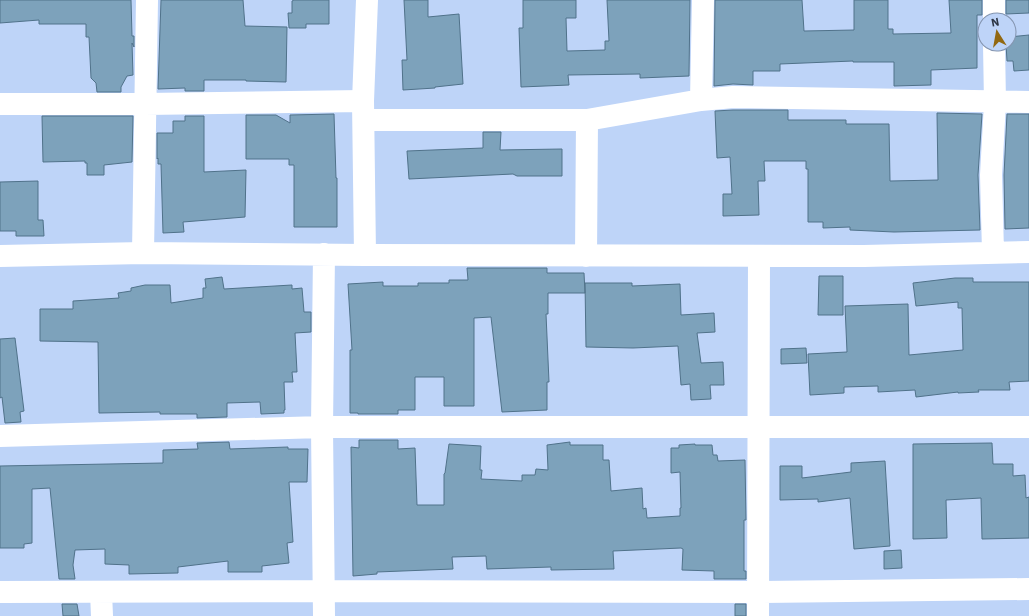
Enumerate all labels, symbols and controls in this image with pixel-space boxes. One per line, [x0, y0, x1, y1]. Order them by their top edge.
north arrow [977, 12, 1017, 52]
text: N [990, 15, 1000, 30]

